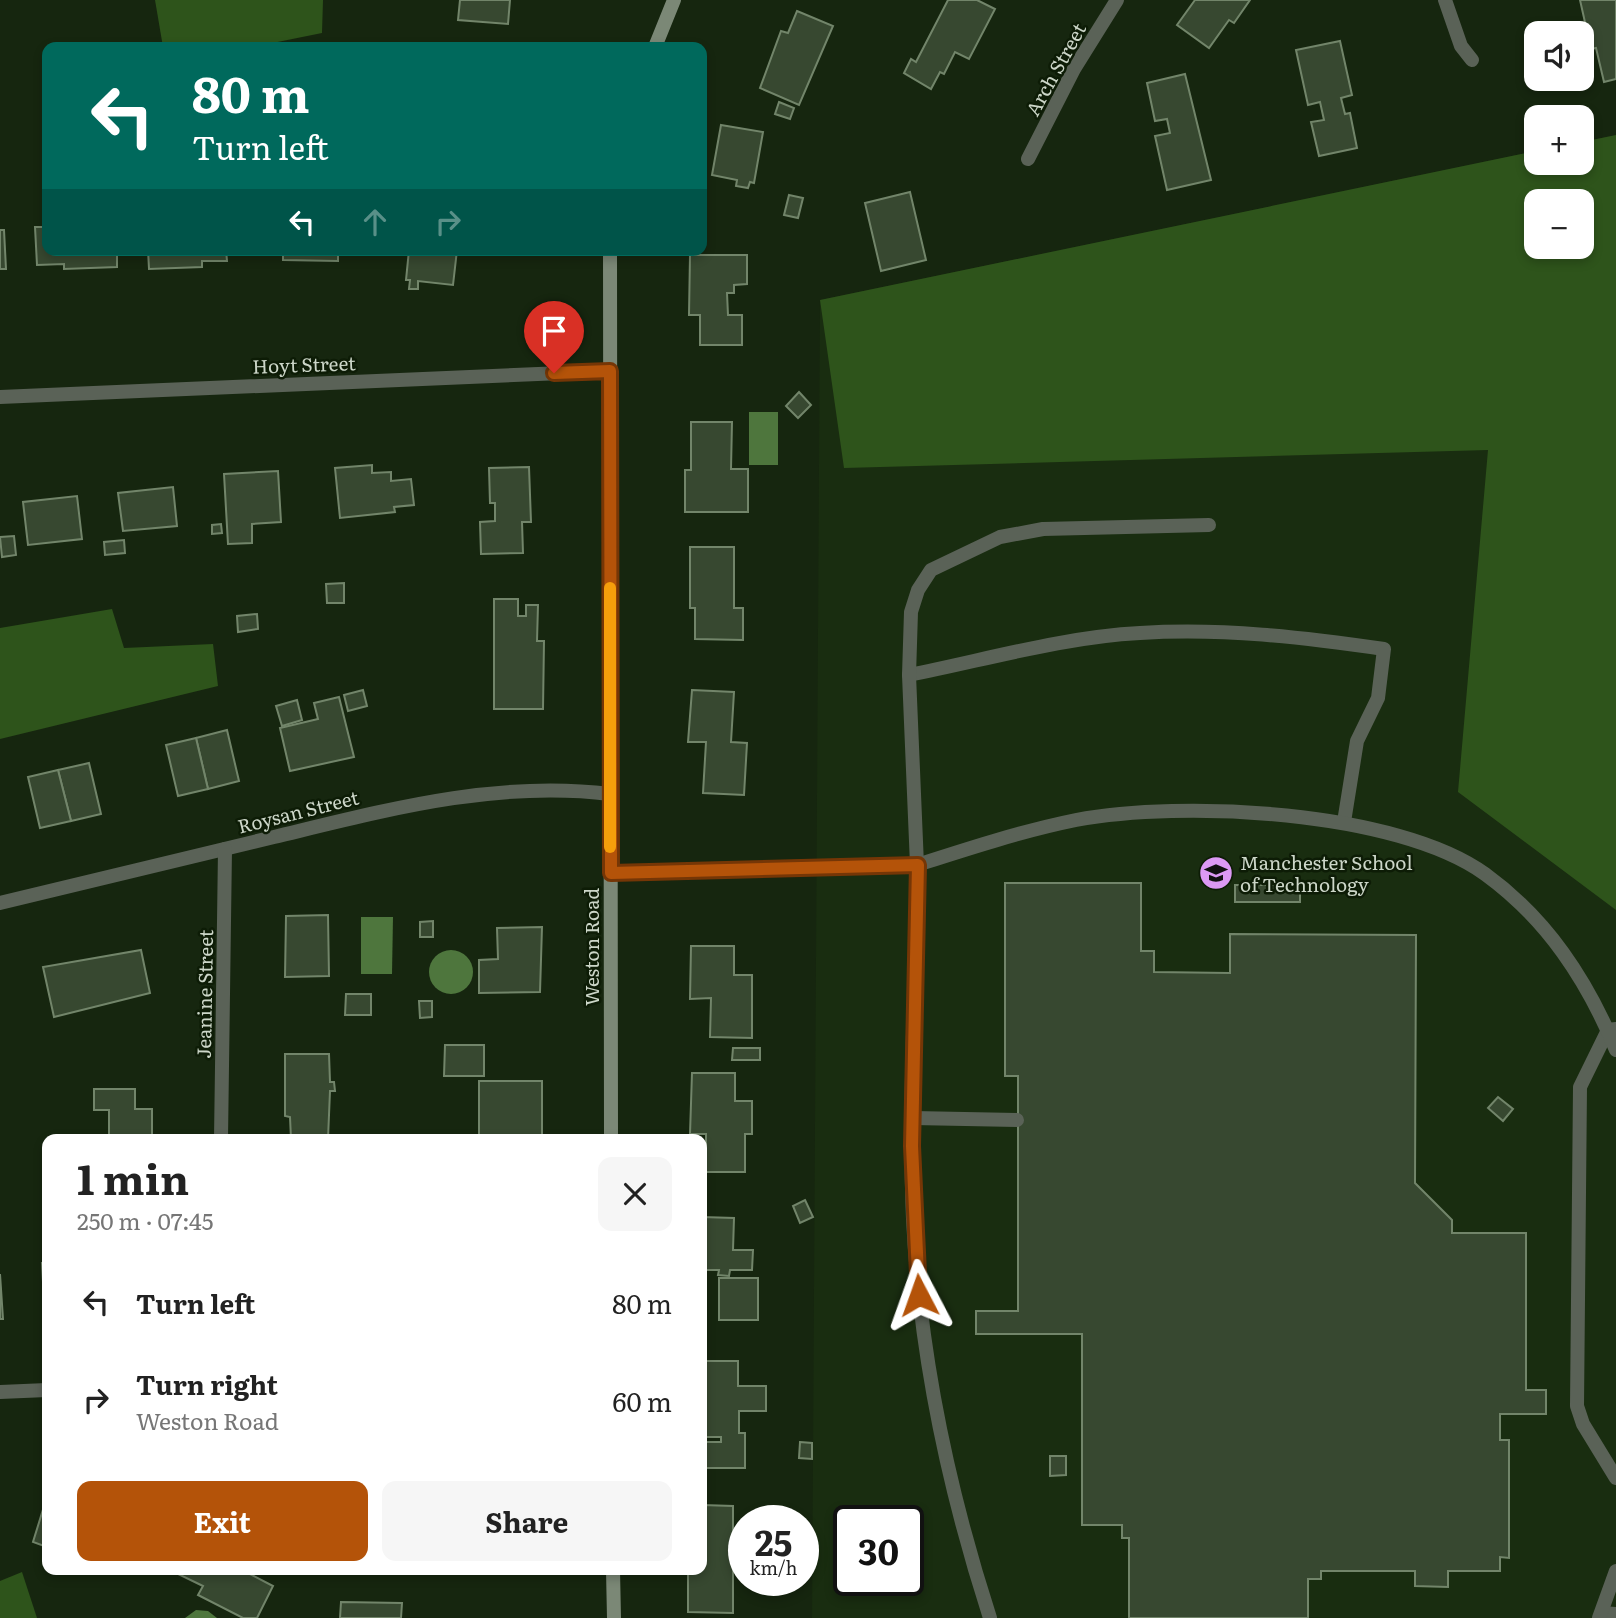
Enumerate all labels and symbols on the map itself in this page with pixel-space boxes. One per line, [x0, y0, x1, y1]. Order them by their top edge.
street label: Arch Street [1018, 17, 1092, 121]
pin [524, 301, 584, 373]
street label: Hoyt Street [252, 348, 356, 380]
street label: Roysan Street [235, 782, 362, 840]
place label: Manchester School of Technology [1240, 848, 1413, 898]
school or university icon: Manchester School of Technology [1197, 854, 1235, 892]
street label: Weston Road [577, 888, 605, 1006]
street label: Jeanine Street [189, 929, 219, 1059]
position arrow [882, 1258, 956, 1332]
speed limit sign: 30 [833, 1505, 924, 1596]

